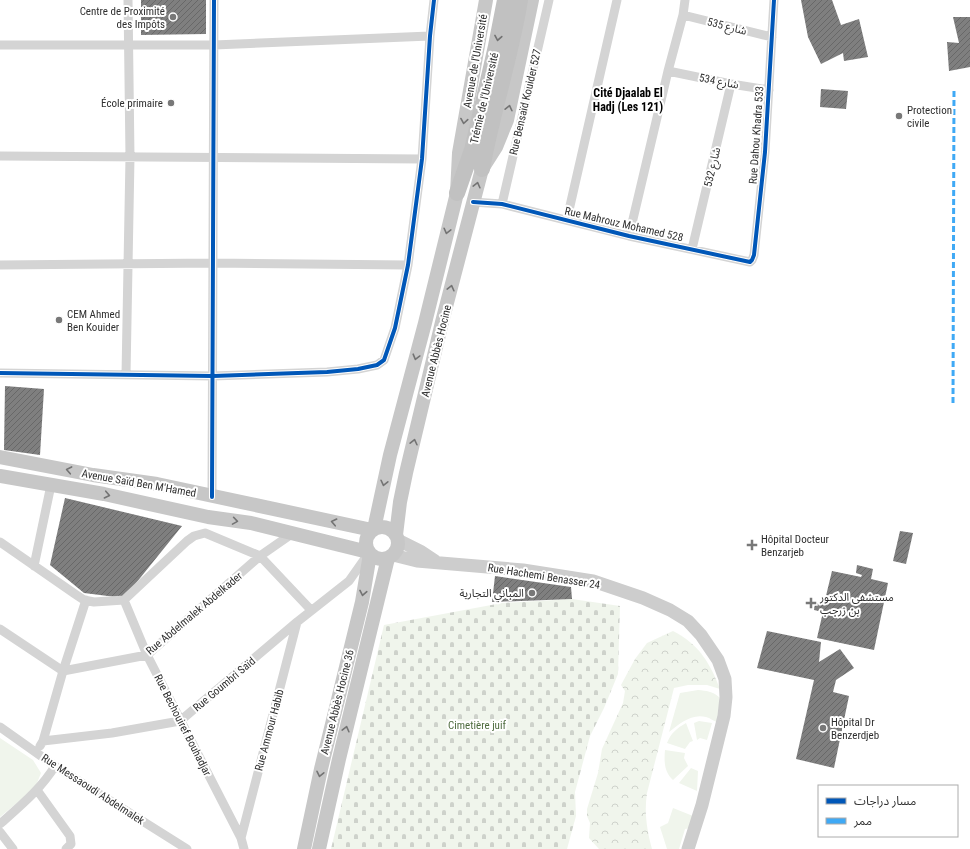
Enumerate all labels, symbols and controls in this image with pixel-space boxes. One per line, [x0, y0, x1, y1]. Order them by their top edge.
place label: Centre de Proximité des Impôts [80, 5, 165, 31]
marker: Centre de Proximité des Impôts [168, 12, 178, 22]
street label: Avenue de l'Université [461, 13, 490, 109]
street label: 535 شارع [706, 15, 748, 39]
one-way arrow [494, 35, 503, 41]
street label: Rue Bensaïd Kouider 527 [507, 48, 544, 156]
street label: Trémie de l'Université [468, 51, 501, 145]
street label: 534 شارع [698, 71, 740, 93]
district label: Cité Djaalab El Hadj (Les 121) [593, 86, 663, 114]
street label: Rue Dahou Khadra 533 [747, 86, 766, 185]
place label: École primaire [101, 97, 163, 110]
marker: École primaire [166, 98, 176, 108]
place label: Protection civile [907, 104, 952, 130]
one-way arrow [505, 105, 513, 111]
marker: Protection civile [894, 111, 904, 121]
one-way arrow [461, 118, 469, 124]
street label: 532 شارع [702, 146, 724, 188]
one-way arrow [473, 182, 481, 189]
street label: Rue Mahrouz Mohamed 528 [563, 205, 684, 244]
one-way arrow [444, 228, 452, 234]
one-way arrow [446, 285, 455, 292]
street label: Avenue Abbès Hocine [419, 304, 454, 399]
place label: CEM Ahmed Ben Kouider [67, 308, 120, 334]
marker: CEM Ahmed Ben Kouider [54, 315, 64, 325]
one-way arrow [412, 354, 421, 361]
one-way arrow [409, 439, 417, 445]
one-way arrow [65, 467, 72, 475]
street label: Avenue Saïd Ben M'Hamed [81, 467, 197, 500]
one-way arrow [380, 480, 388, 486]
one-way arrow [104, 491, 110, 499]
one-way arrow [232, 516, 238, 525]
one-way arrow [330, 518, 337, 526]
place label: Hôpital Docteur Benzarjeb [761, 533, 829, 559]
marker: Hôpital Docteur Benzarjeb [746, 539, 758, 551]
street label: Rue Hachemi Benasser 24 [487, 561, 602, 592]
street label: Rue Abdelmalek Abdelkader [144, 569, 246, 657]
place label: المباني التجارية [459, 587, 524, 603]
marker: المباني التجارية [527, 588, 537, 598]
one-way arrow [360, 590, 368, 596]
place label: مستشفى الدكتور بن زرجب [819, 591, 894, 617]
marker: مستشفى الدكتور بن زرجب [805, 597, 817, 609]
street label: Avenue Abbès Hocine 36 [318, 648, 357, 756]
street label: Rue Goumbri Saïd [191, 655, 258, 714]
street label: Rue Bechouiref Bouhadjar [151, 672, 214, 779]
street label: Rue Ammour Habib [252, 688, 287, 772]
place label: Hôpital Dr Benzerdjeb [831, 716, 879, 742]
park label: Cimetière juif [448, 719, 506, 732]
marker: Hôpital Dr Benzerdjeb [818, 723, 828, 733]
one-way arrow [342, 726, 350, 732]
street label: Rue Messaoudi Abdelmalek [39, 751, 147, 828]
one-way arrow [316, 770, 324, 777]
legend [818, 785, 958, 837]
text: مسار دراجات [854, 794, 916, 808]
text: ممر [853, 814, 872, 828]

